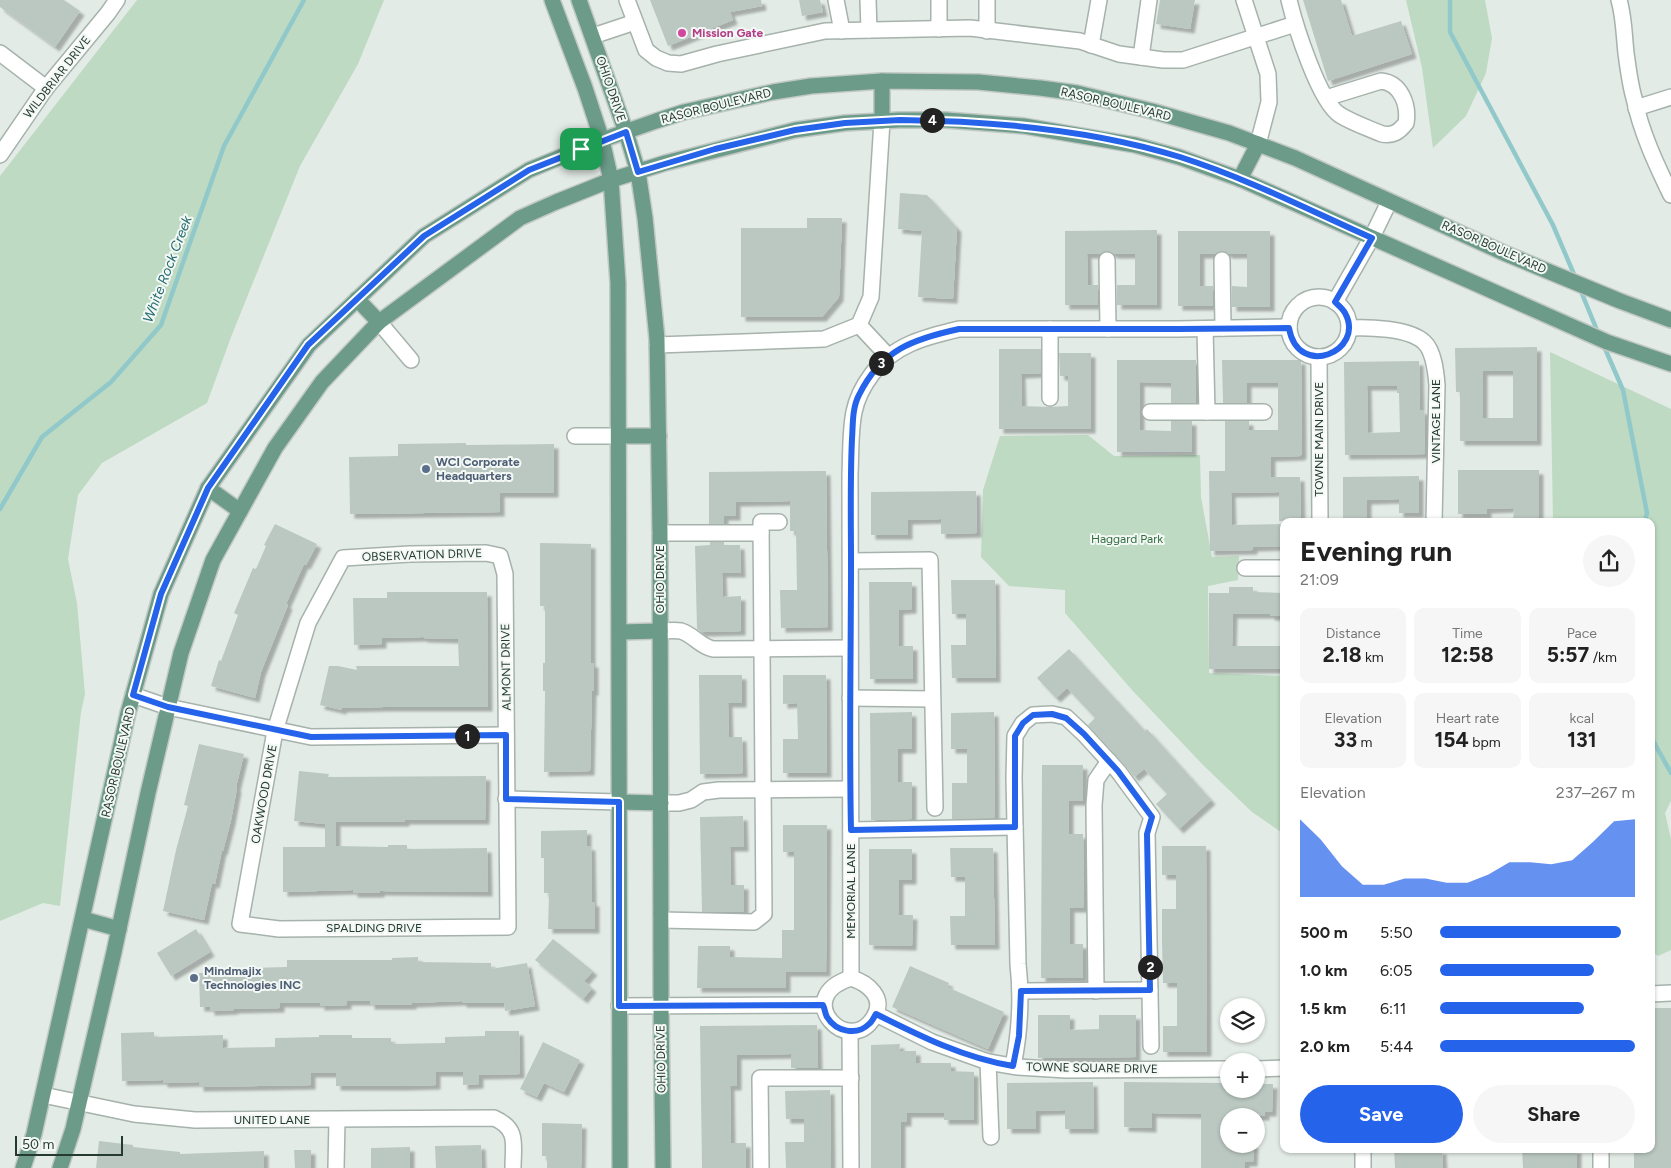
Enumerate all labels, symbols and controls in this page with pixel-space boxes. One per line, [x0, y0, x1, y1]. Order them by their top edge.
place label: Mission Gate [692, 26, 763, 40]
marker: Mission Gate [676, 27, 688, 39]
street label: WILDBRIAR DRIVE [21, 33, 93, 121]
street label: OHIO DRIVE [593, 54, 629, 124]
street label: RASOR BOULEVARD [1059, 84, 1173, 124]
street label: RASOR BOULEVARD [659, 86, 773, 126]
pin: 4 [920, 108, 944, 132]
text: 4 [928, 112, 937, 129]
pin [560, 128, 602, 170]
icon: arrive [567, 135, 595, 163]
water label: White Rock Creek [139, 212, 196, 325]
street label: RASOR BOULEVARD [1440, 218, 1548, 276]
pin: 3 [868, 350, 894, 376]
text: 3 [878, 355, 885, 372]
street label: VINTAGE LANE [1429, 379, 1443, 463]
street label: TOWNE MAIN DRIVE [1312, 382, 1326, 496]
place label: WCI Corporate Headquarters [436, 455, 520, 483]
marker: WCI Corporate Headquarters [420, 463, 432, 475]
park label: Haggard Park [1091, 532, 1163, 546]
text: Evening run [1300, 534, 1452, 568]
button: share [1583, 535, 1635, 587]
street label: OHIO DRIVE [653, 545, 667, 613]
street label: OBSERVATION DRIVE [362, 546, 482, 564]
text: 21:09 [1300, 570, 1339, 589]
street label: ALMONT DRIVE [498, 623, 514, 711]
text: Distance [1326, 625, 1381, 642]
text: Time [1452, 625, 1483, 642]
text: Pace [1567, 625, 1597, 642]
text: 2.18 [1323, 642, 1362, 667]
text: 12:58 [1441, 642, 1494, 667]
text: 5:57 [1547, 642, 1589, 667]
text: km [1362, 649, 1384, 666]
text: /km [1589, 649, 1617, 666]
street label: RASOR BOULEVARD [98, 705, 138, 819]
text: Elevation [1324, 710, 1382, 727]
text: Heart rate [1436, 710, 1499, 727]
text: kcal [1570, 710, 1594, 727]
pin: 1 [454, 724, 480, 748]
text: 33 [1334, 727, 1357, 752]
text: 154 [1434, 727, 1469, 752]
text: 131 [1567, 727, 1597, 752]
text: 1 [465, 728, 470, 745]
text: m [1357, 734, 1373, 751]
text: bpm [1469, 734, 1501, 751]
street label: OAKWOOD DRIVE [248, 743, 280, 845]
text: Elevation [1300, 783, 1366, 802]
text: 237–267 m [1556, 783, 1635, 802]
street label: MEMORIAL LANE [844, 843, 858, 939]
street label: SPALDING DRIVE [326, 921, 422, 935]
text: 500 m [1300, 923, 1348, 942]
text: 5:50 [1380, 923, 1413, 942]
pin: 2 [1138, 954, 1162, 980]
text: 2 [1146, 959, 1155, 976]
text: 1.0 km [1300, 961, 1347, 980]
text: 6:05 [1380, 961, 1413, 980]
place label: Mindmajix Technologies INC [204, 964, 301, 992]
marker: Mindmajix Technologies INC [188, 972, 200, 984]
map controls [1220, 998, 1265, 1153]
button: layers [1220, 998, 1265, 1043]
text: 1.5 km [1300, 999, 1346, 1018]
text: 6:11 [1380, 999, 1406, 1018]
street label: OHIO DRIVE [653, 1025, 669, 1093]
text: 2.0 km [1300, 1037, 1350, 1056]
text: 5:44 [1380, 1037, 1413, 1056]
button: + [1220, 1053, 1265, 1098]
street label: TOWNE SQUARE DRIVE [1026, 1060, 1158, 1076]
button: Save [1300, 1085, 1463, 1143]
button: Share [1473, 1085, 1635, 1143]
button: − [1220, 1108, 1265, 1153]
street label: UNITED LANE [234, 1113, 310, 1127]
scale bar [15, 1133, 122, 1156]
text: 50 m [22, 1136, 54, 1153]

